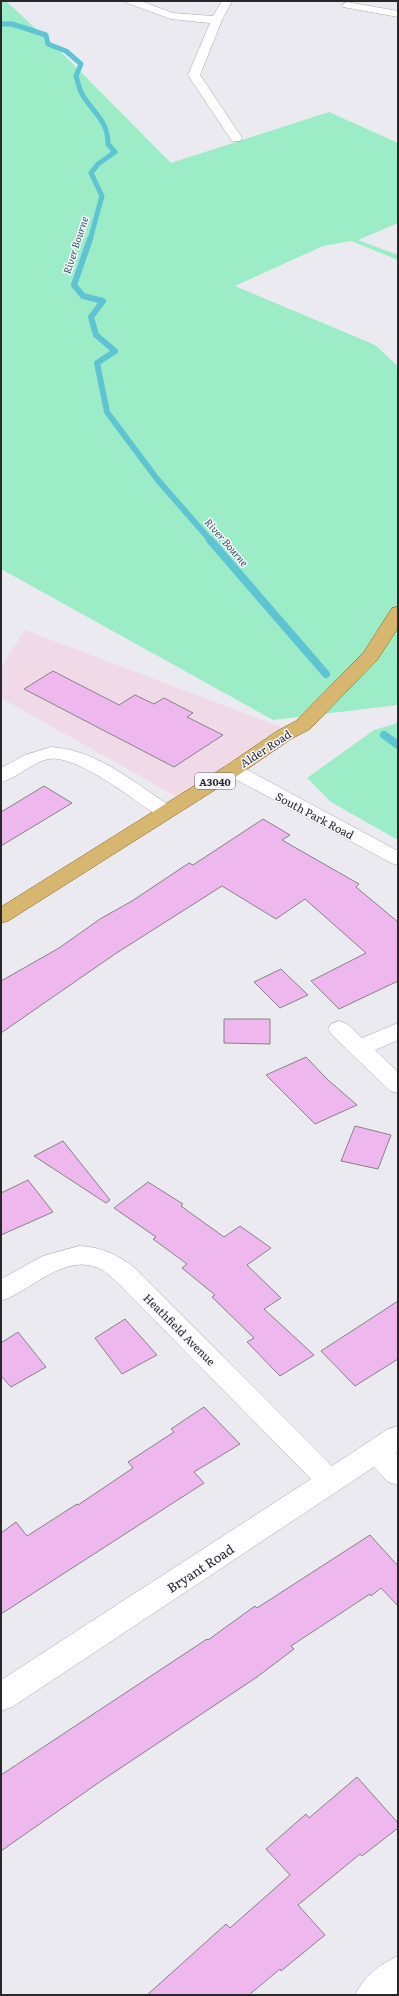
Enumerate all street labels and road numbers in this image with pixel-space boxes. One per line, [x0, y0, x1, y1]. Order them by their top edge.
street label: Alder Road [236, 725, 294, 770]
road number: A3040 [195, 773, 235, 789]
street label: South Park Road [273, 788, 357, 843]
street label: Heathfield Avenue [140, 1289, 220, 1369]
street label: Bryant Road [163, 1539, 237, 1597]

